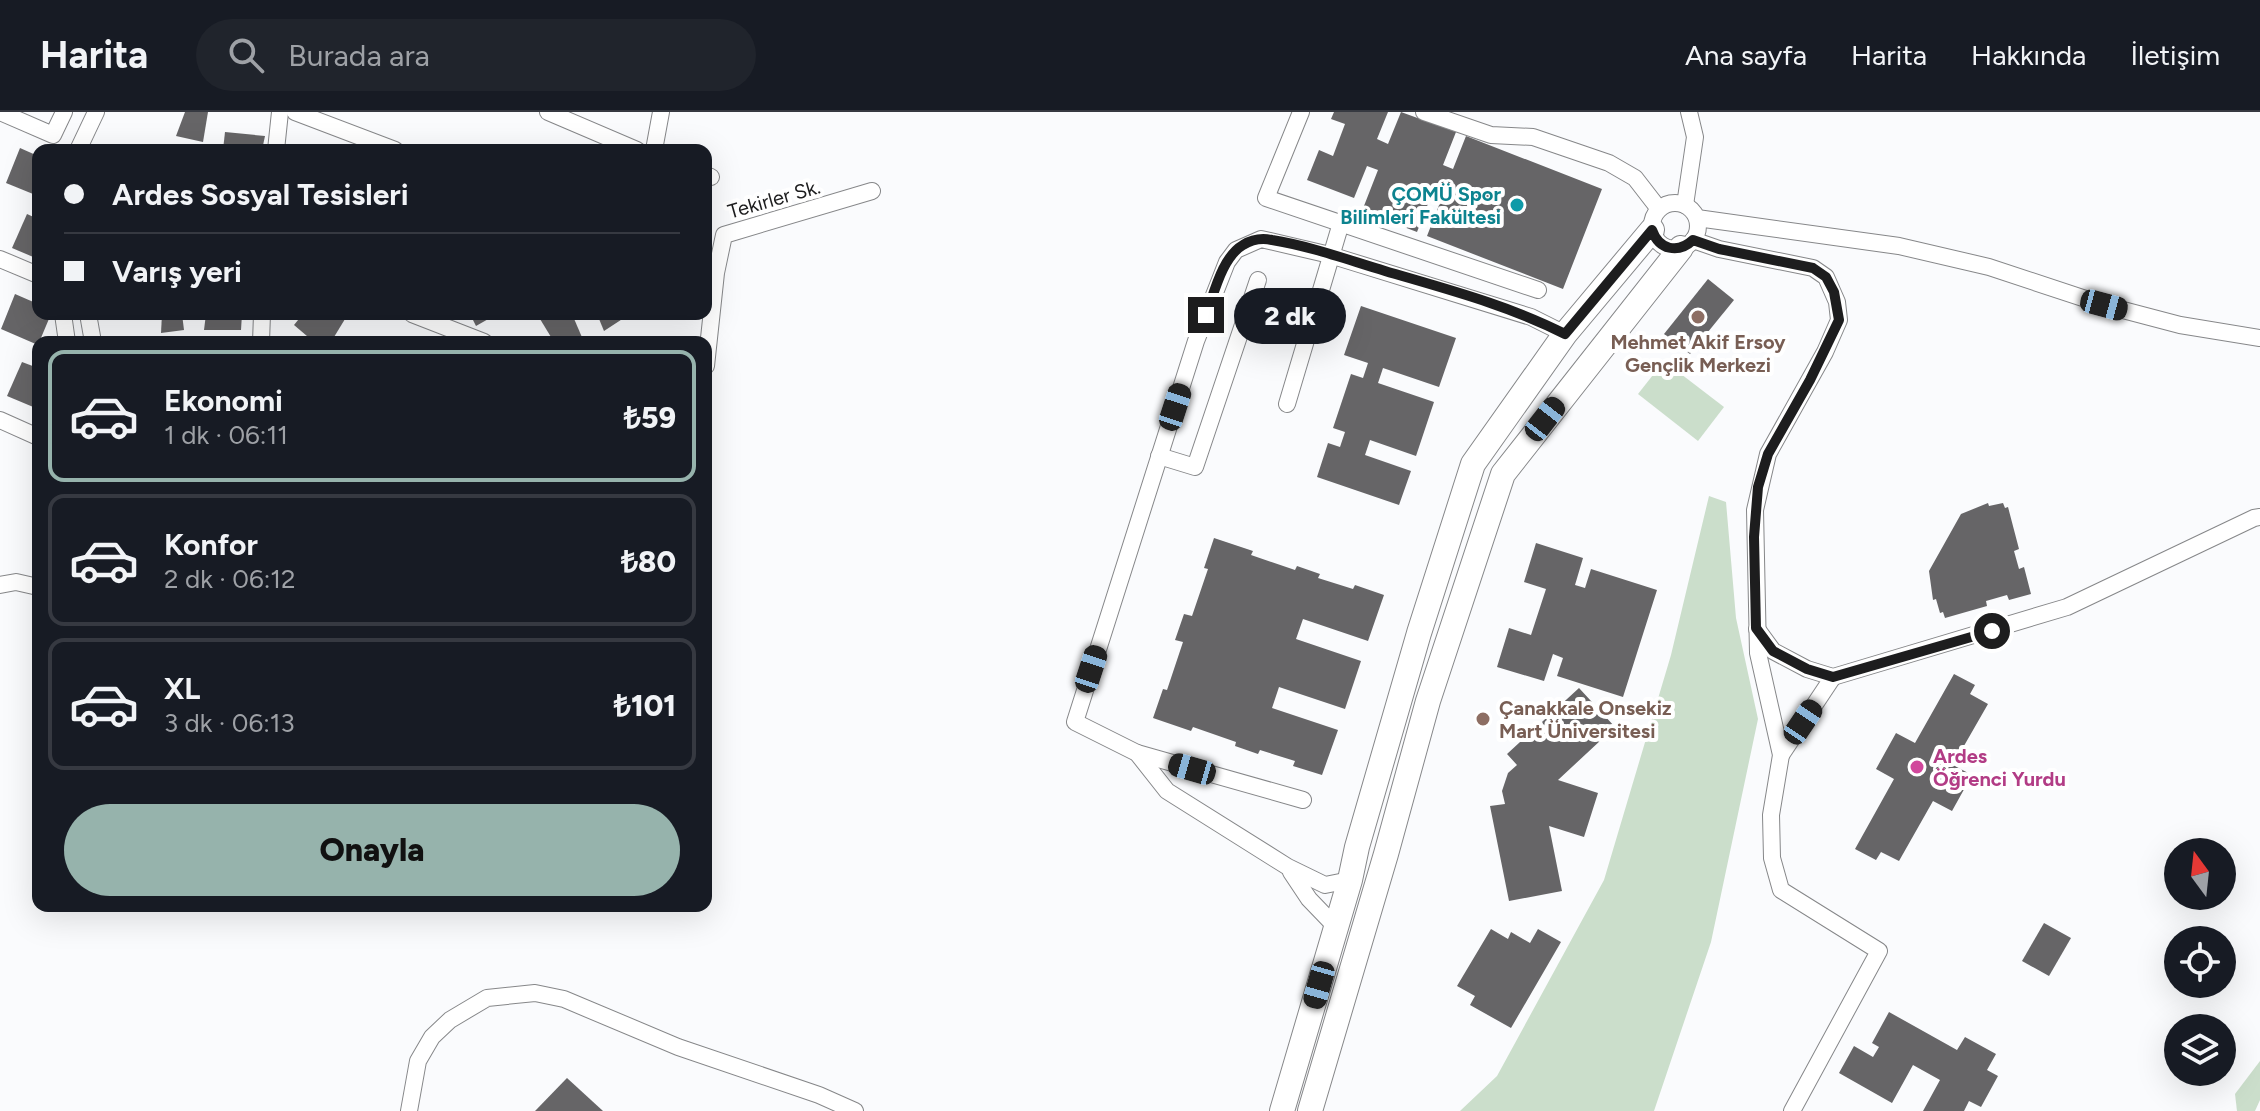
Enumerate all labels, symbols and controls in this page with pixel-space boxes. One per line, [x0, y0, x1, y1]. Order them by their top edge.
search box [196, 19, 756, 91]
text: Harita [40, 32, 148, 78]
icon: search [224, 33, 268, 77]
text: Burada ara [288, 37, 430, 74]
text: Ana sayfa [1685, 38, 1807, 72]
text: Harita [1851, 38, 1927, 72]
text: Hakkında [1971, 38, 2086, 72]
text: İletişim [2130, 38, 2220, 72]
street label: Tekirler Sk. [725, 174, 823, 224]
text: Ardes Sosyal Tesisleri [112, 176, 409, 213]
place label: ÇOMÜ Spor Bilimleri Fakültesi [1340, 182, 1501, 229]
marker: ÇOMÜ Spor Bilimleri Fakültesi [1508, 196, 1526, 214]
text: Varış yeri [112, 253, 242, 290]
callout: 2 dk [1234, 287, 1346, 343]
car [2078, 287, 2130, 323]
route end [1188, 297, 1224, 333]
text: 2 dk [1264, 300, 1316, 332]
marker: Mehmet Akif Ersoy Gençlik Merkezi [1689, 308, 1707, 326]
place label: Mehmet Akif Ersoy Gençlik Merkezi [1610, 330, 1786, 377]
icon: car [68, 380, 140, 452]
car [1156, 380, 1194, 434]
text: Ekonomi [164, 382, 283, 419]
car [1521, 393, 1569, 445]
text: ₺59 [624, 399, 676, 436]
text: 1 dk · 06:11 [164, 419, 288, 451]
icon: car [68, 524, 140, 596]
text: Konfor [164, 526, 258, 563]
text: ₺80 [621, 543, 676, 580]
text: 2 dk · 06:12 [164, 563, 295, 595]
route start [1974, 613, 2010, 649]
car [1072, 642, 1110, 696]
icon: car [68, 668, 140, 740]
text: XL [164, 670, 200, 707]
text: ₺101 [614, 687, 676, 724]
car [1780, 695, 1826, 749]
place label: Çanakkale Onsekiz Mart Üniversitesi [1499, 696, 1672, 743]
text: 3 dk · 06:13 [164, 707, 295, 739]
marker: Çanakkale Onsekiz Mart Üniversitesi [1474, 710, 1492, 728]
place label: Ardes Öğrenci Yurdu [1933, 744, 2066, 791]
car [1166, 751, 1218, 787]
marker: Ardes Öğrenci Yurdu [1908, 758, 1926, 776]
button: Onayla [64, 804, 680, 896]
north arrow [2164, 838, 2236, 910]
map controls [2164, 838, 2236, 1086]
button: locate [2164, 926, 2236, 998]
car [1301, 959, 1337, 1011]
button: layers [2164, 1014, 2236, 1086]

